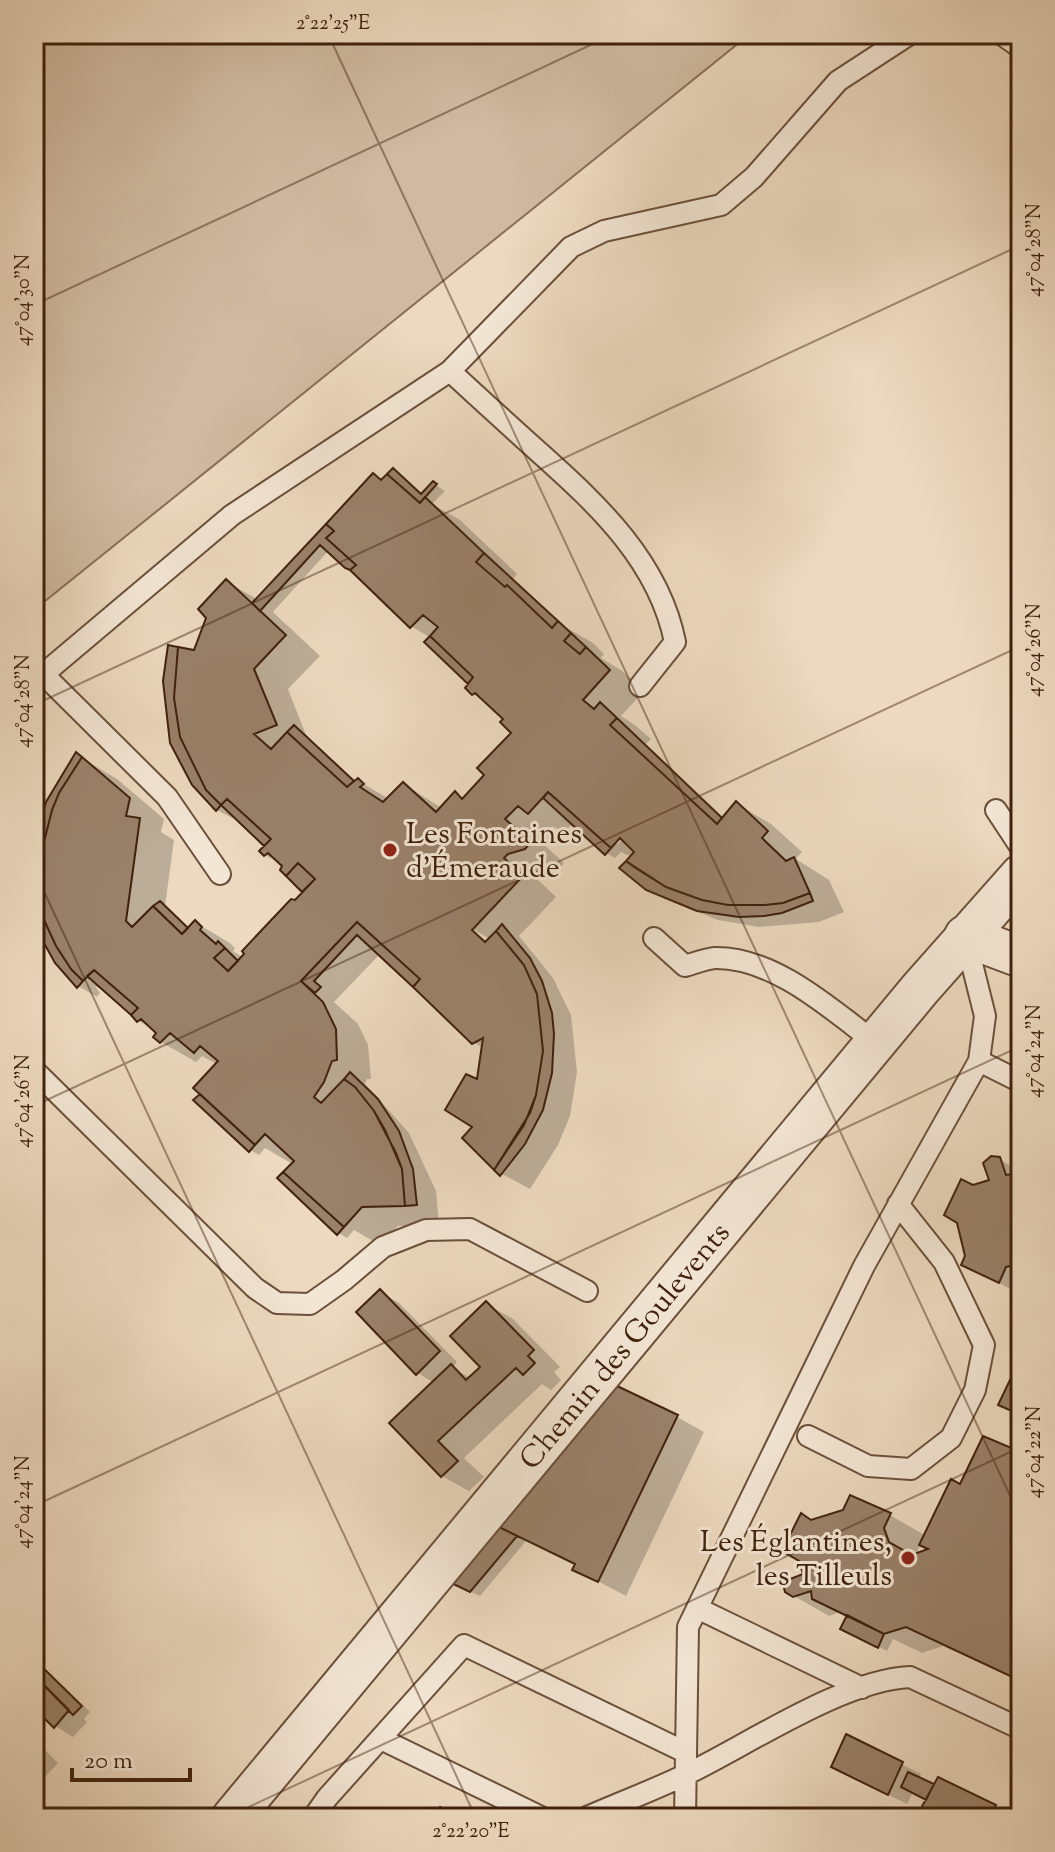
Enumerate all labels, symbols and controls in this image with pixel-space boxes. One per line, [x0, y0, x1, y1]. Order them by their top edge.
text: 2°22'25"E [296, 10, 370, 39]
text: 47°04'28"N [1021, 203, 1050, 297]
text: 47°04'30"N [10, 254, 39, 346]
text: 47°04'26"N [1021, 603, 1050, 697]
text: 47°04'28"N [10, 654, 39, 748]
place label: Les Fontaines d'Émeraude [406, 814, 582, 891]
marker: Les Fontaines d'Émeraude [381, 841, 399, 859]
text: 47°04'24"N [1021, 1004, 1050, 1098]
text: 47°04'26"N [10, 1054, 39, 1148]
street label: Chemin des Goulevents [511, 1214, 742, 1480]
text: 47°04'22"N [1021, 1406, 1050, 1498]
text: 47°04'24"N [10, 1455, 39, 1549]
place label: Les Églantines, les Tilleuls [700, 1522, 892, 1599]
marker: Les Églantines, les Tilleuls [899, 1549, 917, 1567]
scale bar [72, 1732, 190, 1782]
text: 20 m [84, 1745, 133, 1779]
text: 2°22'20"E [432, 1818, 510, 1847]

